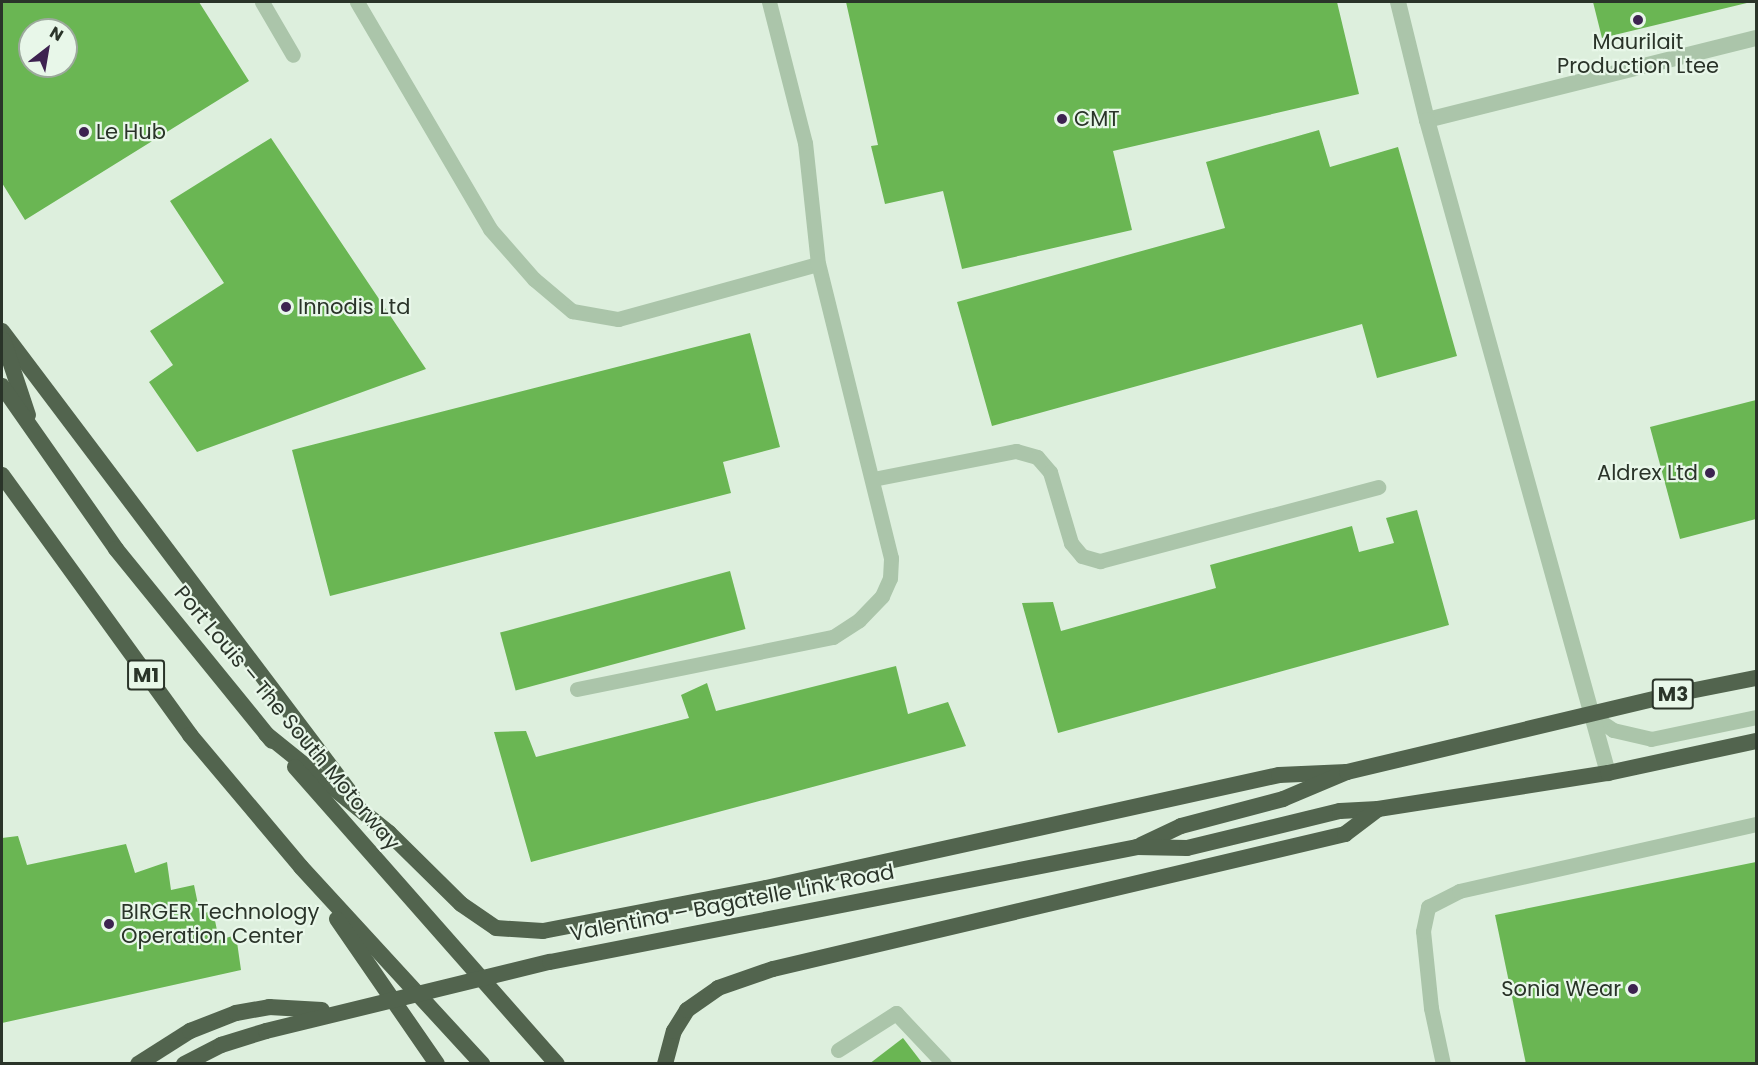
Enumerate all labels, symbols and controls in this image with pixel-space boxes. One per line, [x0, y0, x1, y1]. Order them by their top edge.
marker: Maurilait Production Ltee [1631, 13, 1645, 27]
north arrow [18, 18, 78, 78]
text: N [45, 21, 68, 47]
place label: Maurilait Production Ltee [1557, 29, 1719, 79]
place label: CMT [1074, 106, 1120, 132]
marker: CMT [1055, 112, 1069, 126]
place label: Le Hub [96, 119, 166, 145]
marker: Le Hub [77, 125, 91, 139]
place label: Innodis Ltd [298, 294, 410, 320]
marker: Innodis Ltd [279, 300, 293, 314]
place label: Aldrex Ltd [1597, 460, 1698, 486]
marker: Aldrex Ltd [1703, 466, 1717, 480]
street label: Port Louis – The South Motorway [169, 581, 405, 855]
road number: M1 [126, 658, 166, 692]
road number: M3 [1650, 677, 1696, 711]
street label: Valentina – Bagatelle Link Road [568, 859, 896, 947]
place label: BIRGER Technology Operation Center [121, 899, 319, 949]
marker: BIRGER Technology Operation Center [102, 917, 116, 931]
place label: Sonia Wear [1501, 976, 1621, 1002]
marker: Sonia Wear [1626, 982, 1640, 996]

